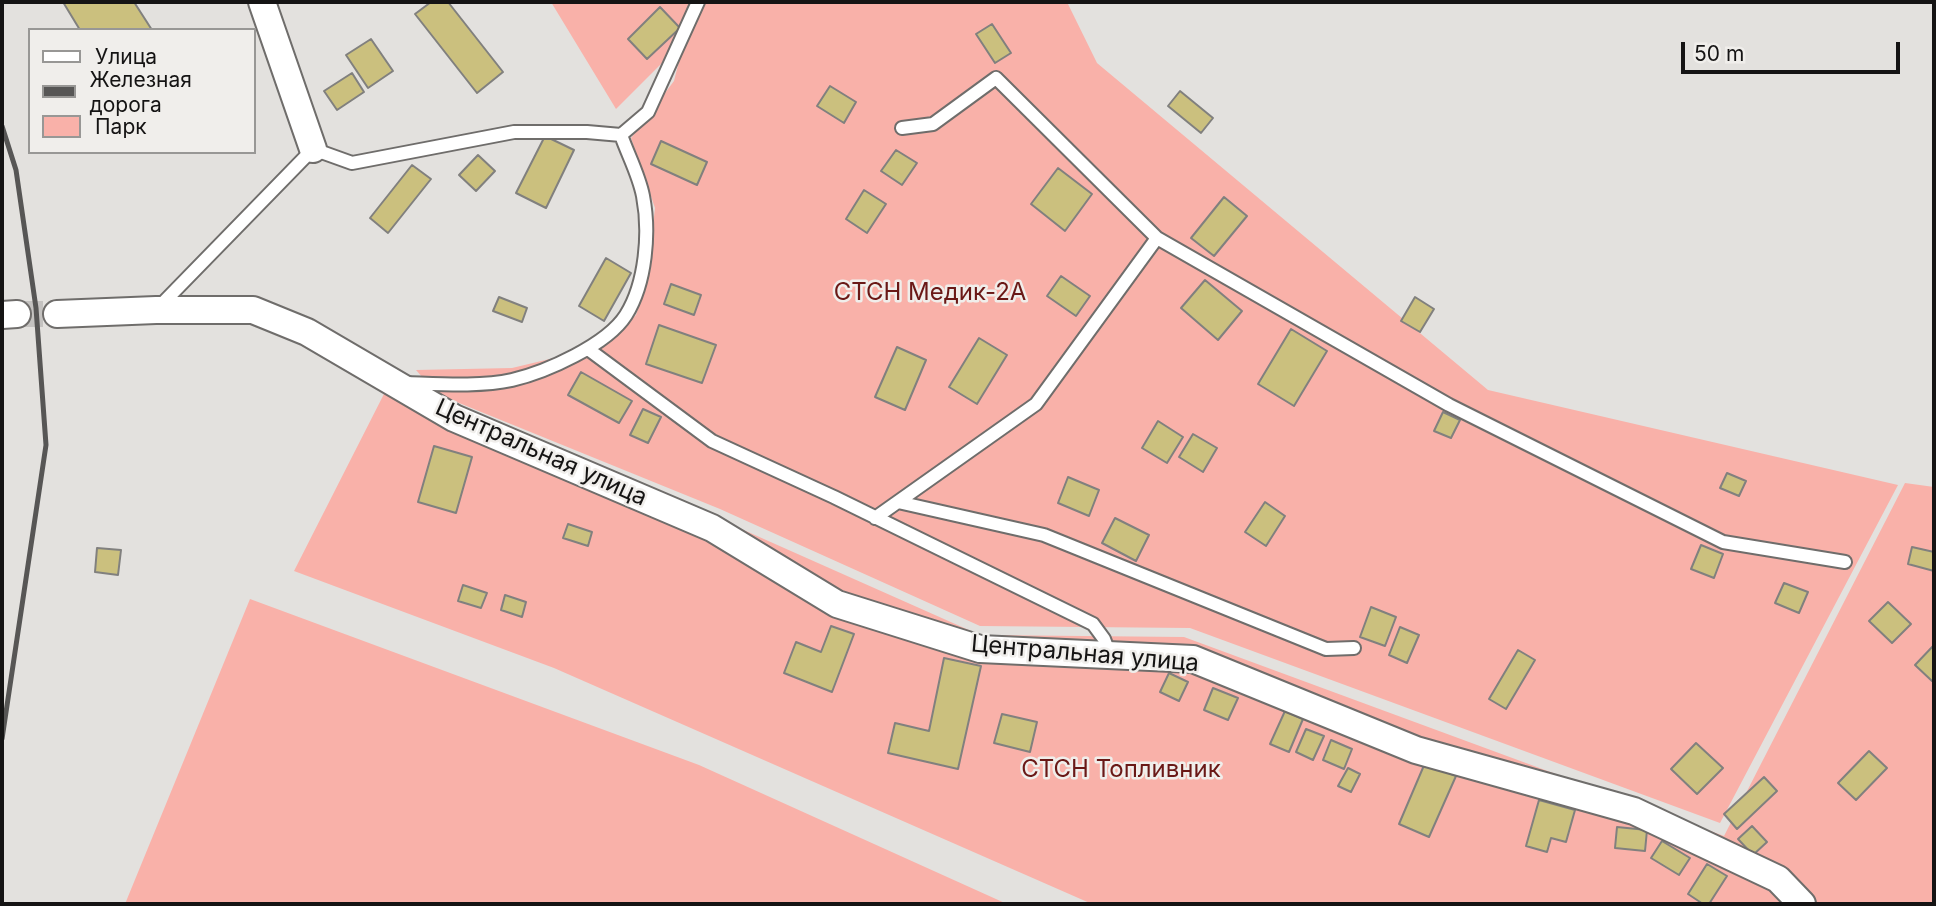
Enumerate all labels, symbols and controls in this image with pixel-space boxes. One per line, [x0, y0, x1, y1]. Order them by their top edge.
legend [28, 28, 256, 154]
scale bar [1684, 28, 1903, 72]
text: 50 m [1694, 41, 1744, 66]
text: Улица [95, 44, 157, 69]
text: Железная дорога [90, 67, 192, 117]
text: Парк [95, 114, 147, 139]
park label: СТСН Медик-2А [834, 279, 1026, 307]
street label: Центральная улица [431, 393, 651, 513]
street label: Центральная улица [970, 630, 1200, 678]
park label: СТСН Топливник [1021, 756, 1221, 784]

